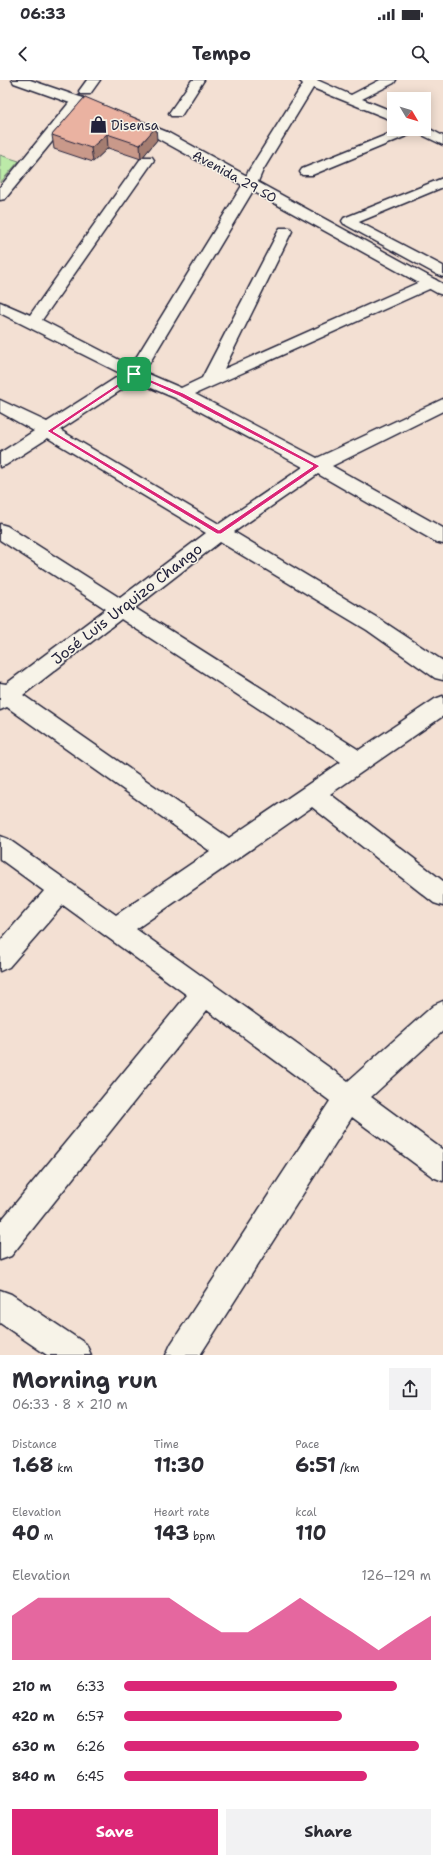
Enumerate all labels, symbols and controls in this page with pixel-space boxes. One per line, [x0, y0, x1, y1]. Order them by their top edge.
text: 06:33 [20, 4, 66, 24]
text: Tempo [192, 42, 251, 66]
icon: back [12, 43, 34, 65]
icon: search [409, 43, 431, 65]
north arrow [387, 92, 431, 136]
map controls [387, 92, 431, 136]
shop icon: Disensa [88, 115, 108, 135]
place label: Disensa [111, 117, 159, 134]
street label: Avenida 29 SO [190, 146, 280, 207]
pin [117, 357, 151, 391]
icon: arrive [123, 363, 145, 385]
street label: José Luis Urquizo Chango [48, 539, 206, 669]
text: Morning run [12, 1366, 157, 1395]
button: share [389, 1368, 431, 1410]
text: 06:33 · 8 × 210 m [12, 1396, 128, 1413]
text: Distance [12, 1437, 57, 1452]
text: Time [154, 1437, 179, 1452]
text: Pace [295, 1437, 320, 1452]
text: 1.68 [12, 1452, 53, 1478]
text: 11:30 [154, 1452, 205, 1478]
text: 6:51 [295, 1452, 336, 1478]
text: km [53, 1461, 73, 1476]
text: /km [336, 1461, 360, 1476]
text: Elevation [12, 1505, 61, 1520]
text: Heart rate [154, 1505, 210, 1520]
text: kcal [295, 1505, 317, 1520]
text: 40 [12, 1520, 40, 1546]
text: 143 [154, 1520, 189, 1546]
text: 110 [295, 1520, 326, 1546]
text: m [40, 1529, 53, 1544]
text: bpm [189, 1529, 215, 1544]
text: Elevation [12, 1567, 70, 1584]
text: 126–129 m [362, 1567, 431, 1584]
text: 210 m [12, 1678, 51, 1695]
text: 6:33 [76, 1678, 105, 1695]
text: 420 m [12, 1708, 55, 1725]
text: 6:57 [76, 1708, 104, 1725]
text: 630 m [12, 1738, 55, 1755]
text: 6:26 [76, 1738, 105, 1755]
text: 840 m [12, 1768, 55, 1785]
text: 6:45 [76, 1768, 104, 1785]
button: Save [12, 1809, 218, 1855]
button: Share [226, 1809, 431, 1855]

